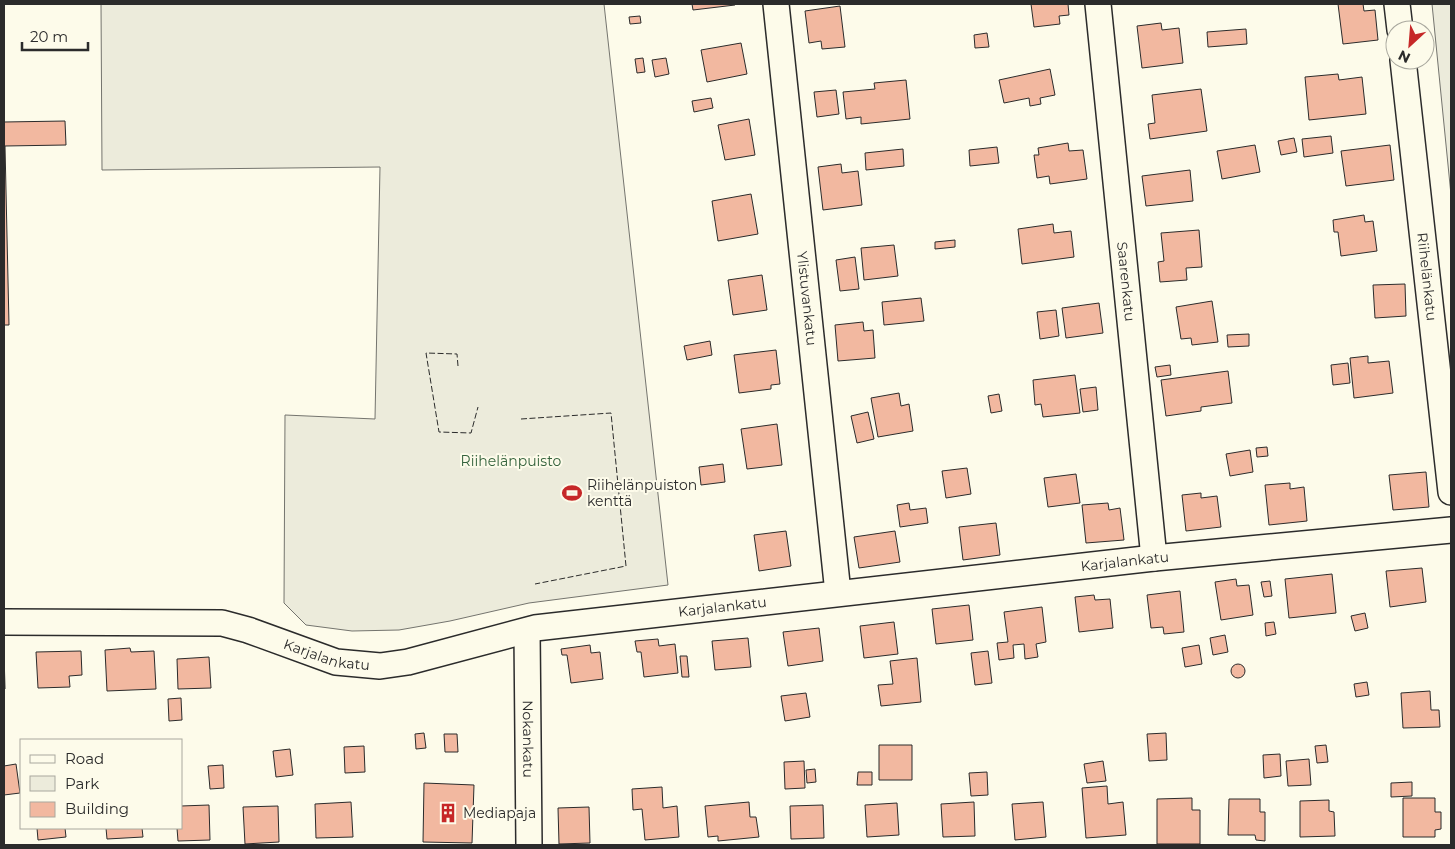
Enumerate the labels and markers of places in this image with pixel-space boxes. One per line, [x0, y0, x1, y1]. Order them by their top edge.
place label: Riihelänpuiston kenttä [587, 476, 697, 510]
sports icon: Riihelänpuiston kenttä [561, 482, 583, 504]
building icon: Mediapaja [437, 802, 459, 824]
place label: Mediapaja [463, 804, 536, 822]

